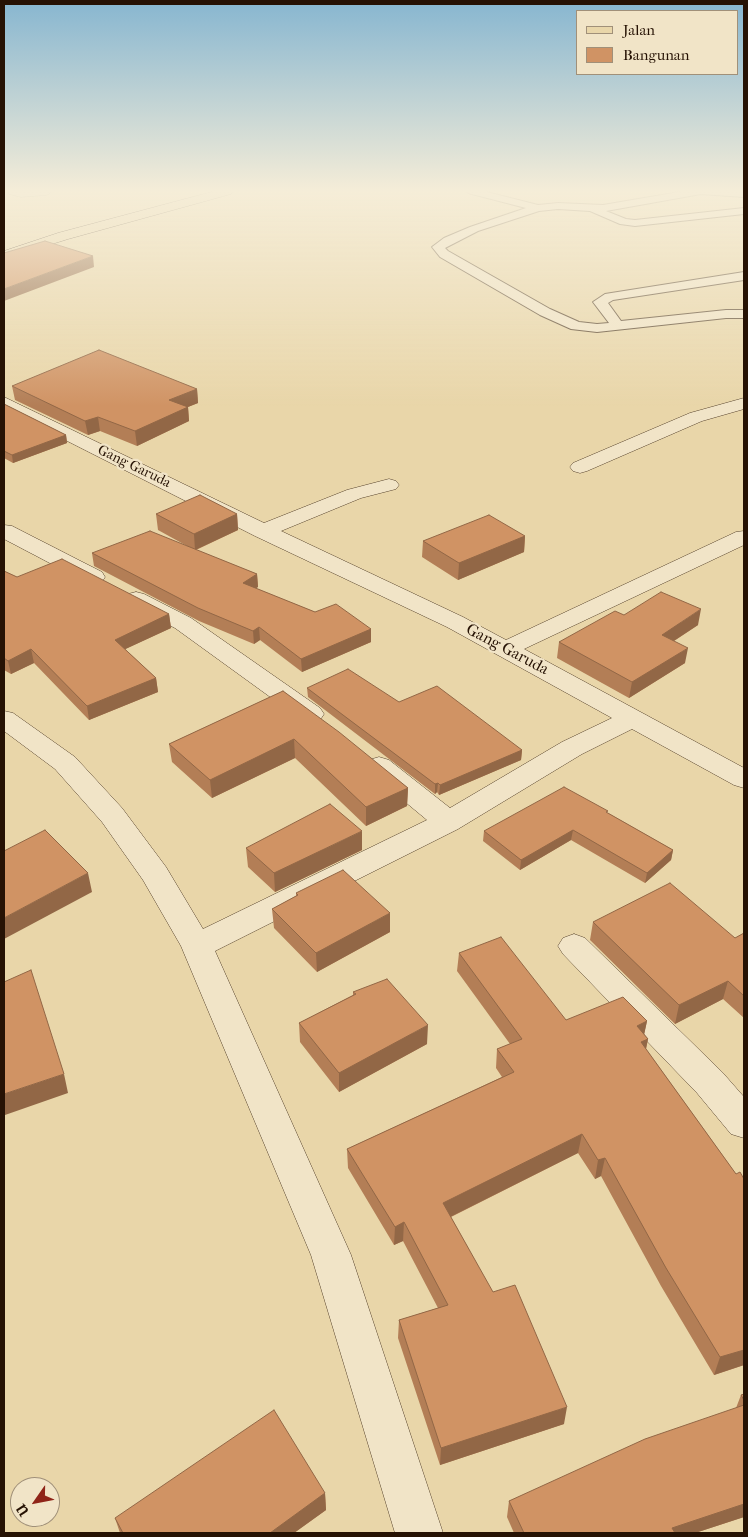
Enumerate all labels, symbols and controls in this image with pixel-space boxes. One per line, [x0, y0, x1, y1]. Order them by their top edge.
legend [576, 10, 738, 75]
text: Jalan [623, 21, 655, 39]
text: Bangunan [623, 46, 690, 64]
street label: Gang Garuda [95, 442, 173, 492]
street label: Gang Garuda [462, 620, 552, 680]
north arrow [10, 1477, 60, 1527]
text: U [13, 1501, 33, 1519]

